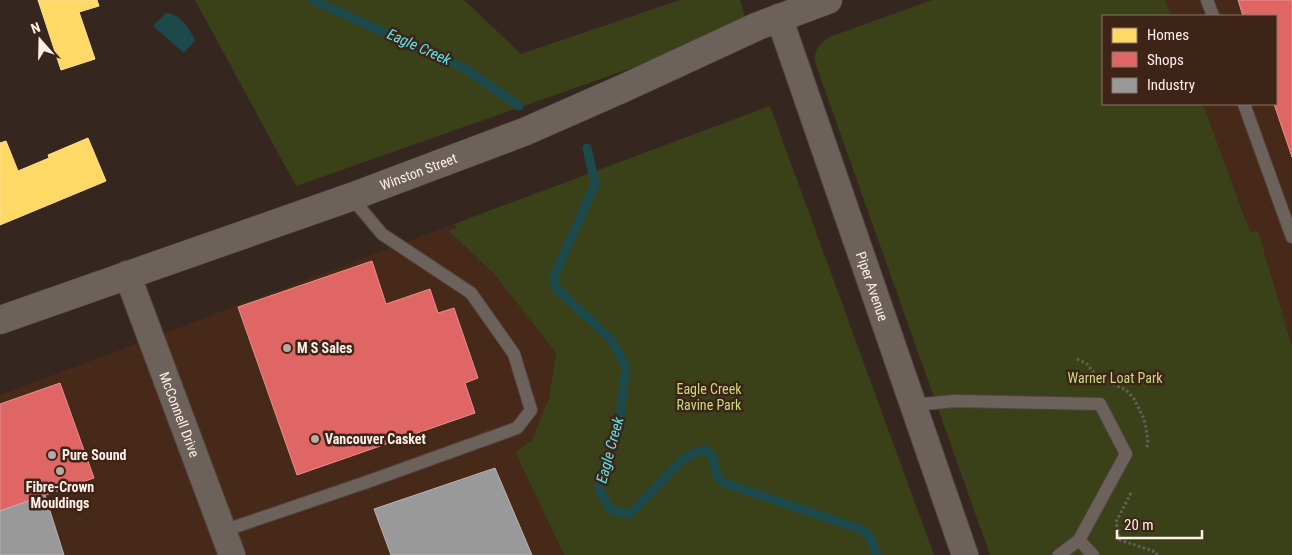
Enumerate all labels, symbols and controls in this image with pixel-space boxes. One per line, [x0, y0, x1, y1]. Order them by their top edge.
north arrow [15, 15, 65, 65]
legend [1102, 15, 1277, 105]
text: N [29, 19, 42, 37]
water label: Eagle Creek [384, 25, 454, 69]
text: Homes [1147, 26, 1189, 44]
text: Shops [1147, 51, 1184, 69]
text: Industry [1147, 76, 1195, 94]
street label: Winston Street [378, 150, 459, 193]
street label: Piper Avenue [853, 250, 892, 324]
place label: M S Sales [297, 340, 352, 356]
marker: M S Sales [281, 342, 293, 354]
street label: McConnell Drive [156, 370, 203, 460]
park label: Warner Loat Park [1068, 370, 1163, 386]
park label: Eagle Creek Ravine Park [676, 381, 742, 413]
water label: Eagle Creek [593, 415, 628, 485]
place label: Vancouver Casket [325, 431, 426, 447]
marker: Vancouver Casket [309, 433, 321, 445]
place label: Pure Sound [62, 447, 127, 463]
marker: Pure Sound [46, 449, 58, 461]
marker: Fibre-Crown Mouldings [54, 465, 66, 477]
place label: Fibre-Crown Mouldings [26, 479, 94, 511]
scale bar [1117, 508, 1202, 540]
text: 20 m [1124, 516, 1154, 534]

